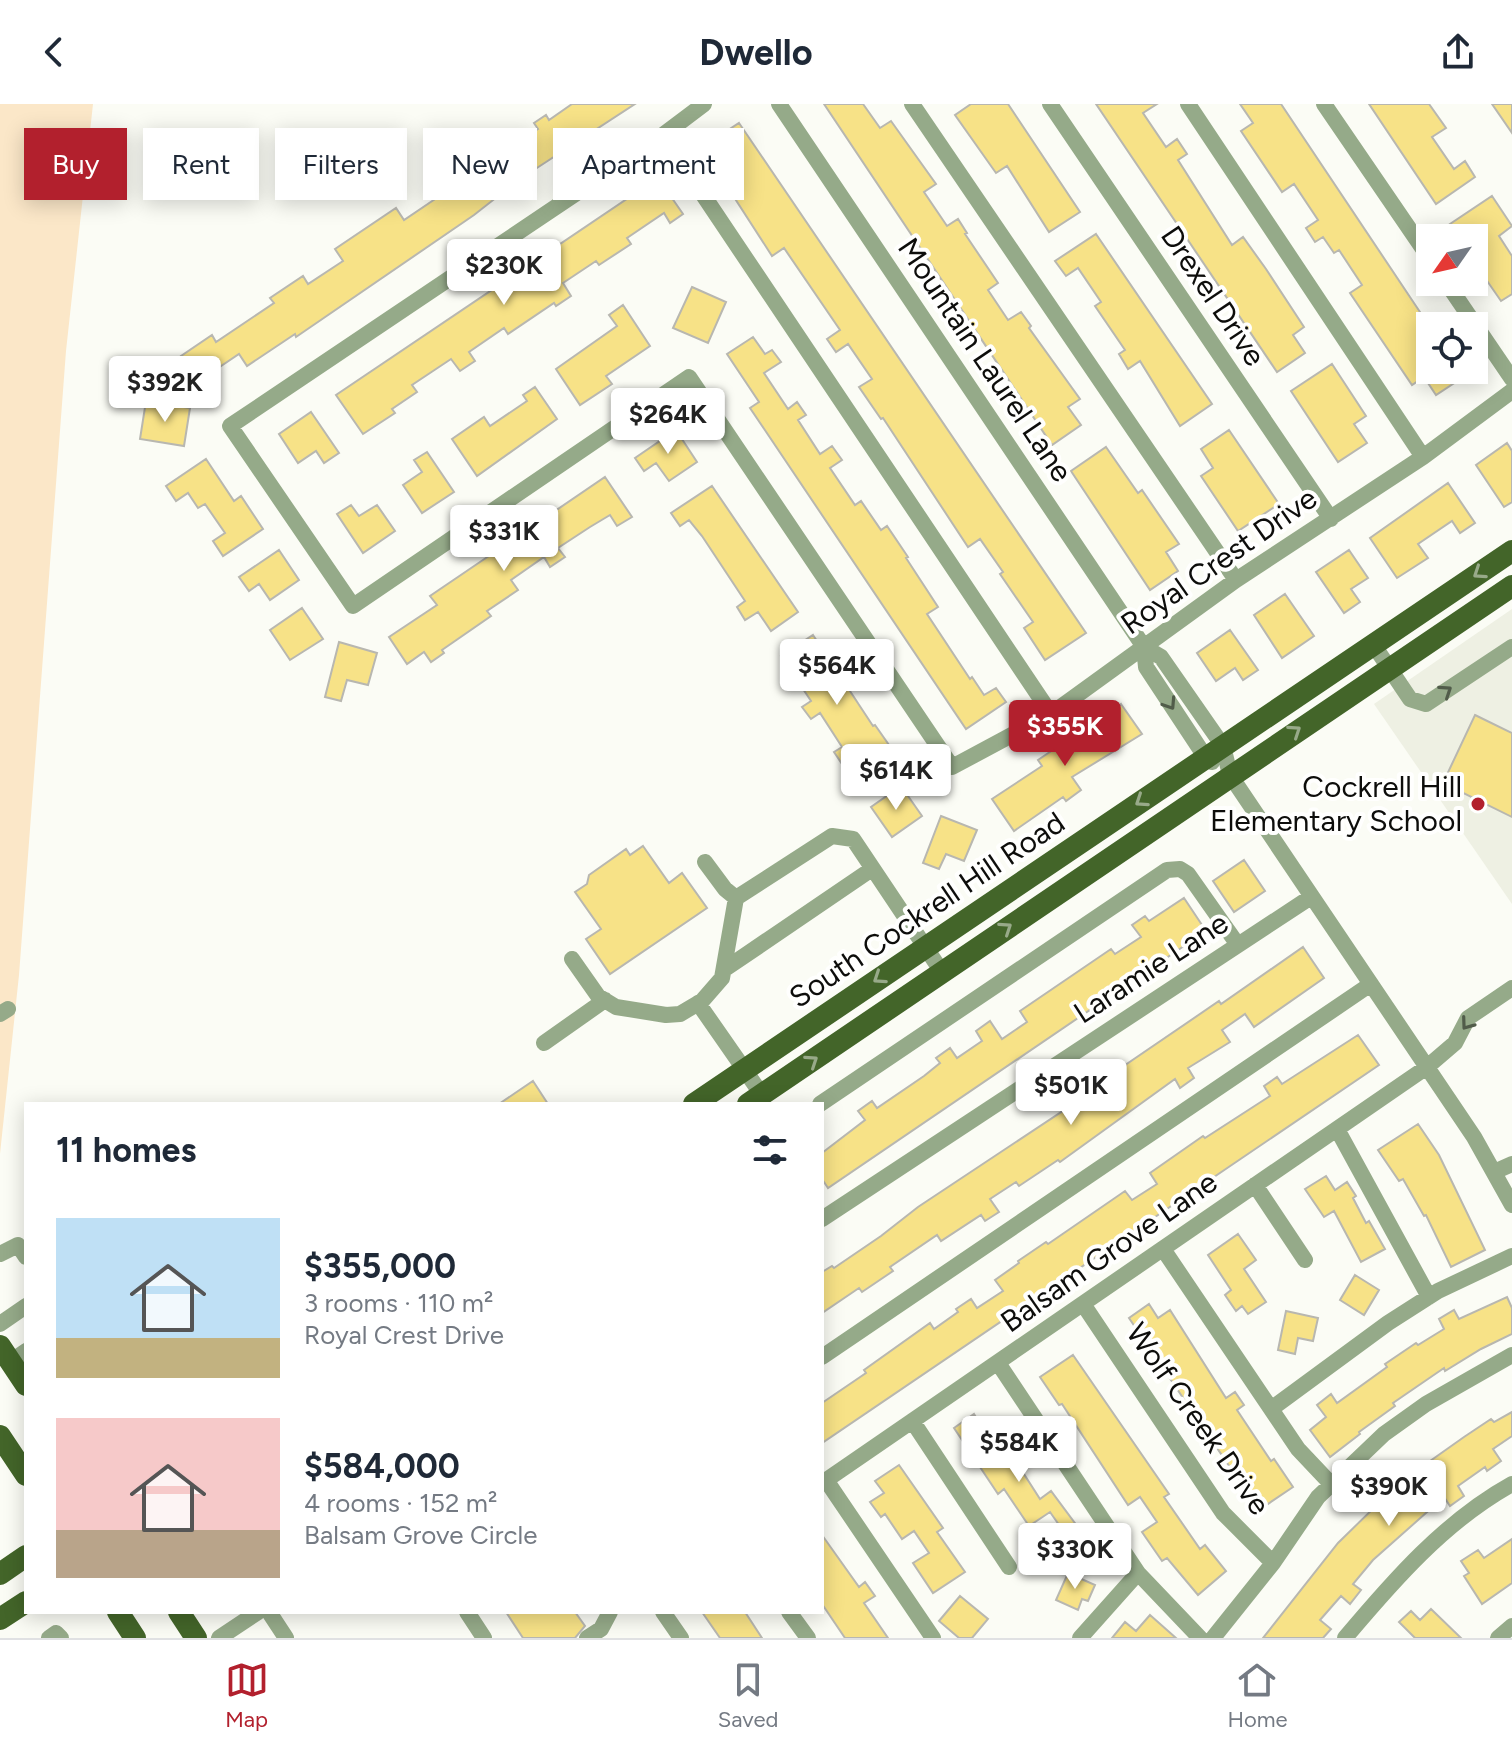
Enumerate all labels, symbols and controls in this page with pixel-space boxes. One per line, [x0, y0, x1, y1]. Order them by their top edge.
icon: back [32, 30, 76, 74]
icon: share [1436, 30, 1480, 74]
text: Dwello [699, 31, 813, 74]
chip: Buy [24, 128, 127, 200]
chip: Rent [143, 128, 259, 200]
chip: Filters [275, 128, 407, 200]
chip: New [423, 128, 537, 200]
chip: Apartment [553, 128, 744, 200]
street label: Drexel Drive [1153, 219, 1274, 373]
north arrow [1416, 224, 1488, 296]
map controls [1416, 224, 1488, 384]
street label: Mountain Laurel Lane [890, 231, 1081, 489]
pin: $230K [448, 239, 560, 307]
text: $230K [465, 249, 543, 281]
button: locate [1416, 312, 1488, 384]
pin: $392K [109, 356, 221, 424]
text: $392K [127, 366, 203, 398]
pin: $264K [612, 388, 724, 456]
text: $264K [629, 398, 707, 430]
street label: Royal Crest Drive [1114, 479, 1324, 642]
pin: $331K [448, 505, 560, 573]
text: $331K [468, 515, 540, 547]
one-way arrow [1473, 563, 1487, 578]
pin: $564K [781, 639, 893, 707]
text: $564K [798, 649, 876, 681]
one-way arrow [1437, 686, 1451, 701]
one-way arrow [1160, 695, 1175, 710]
pin: $355K [1009, 700, 1121, 768]
text: $355K [1027, 710, 1103, 742]
one-way arrow [1286, 726, 1300, 741]
pin: $614K [840, 744, 952, 812]
text: $614K [859, 754, 933, 786]
place label: Cockrell Hill Elementary School [1210, 768, 1462, 839]
one-way arrow [1135, 791, 1150, 806]
marker: Cockrell Hill Elementary School [1469, 795, 1487, 813]
street label: South Cockrell Hill Road [782, 804, 1071, 1016]
street label: Laramie Lane [1067, 904, 1235, 1031]
one-way arrow [997, 923, 1012, 938]
one-way arrow [874, 969, 888, 984]
one-way arrow [1462, 1015, 1477, 1030]
one-way arrow [803, 1056, 817, 1071]
pin: $501K [1015, 1059, 1127, 1127]
text: $501K [1034, 1069, 1108, 1101]
icon: filters [748, 1128, 792, 1172]
text: 11 homes [56, 1130, 196, 1171]
street label: Balsam Grove Lane [993, 1163, 1224, 1340]
text: $355,000 [304, 1246, 456, 1287]
icon: home [120, 1250, 216, 1346]
text: 3 rooms · 110 m² [304, 1287, 493, 1319]
street label: Wolf Creek Drive [1118, 1316, 1278, 1522]
text: Royal Crest Drive [304, 1319, 504, 1351]
pin: $584K [963, 1416, 1075, 1484]
text: $584K [979, 1426, 1059, 1458]
text: $584,000 [304, 1446, 460, 1487]
icon: home [120, 1450, 216, 1546]
pin: $390K [1333, 1460, 1445, 1528]
text: $390K [1350, 1470, 1428, 1502]
text: 4 rooms · 152 m² [304, 1487, 497, 1519]
text: Balsam Grove Circle [304, 1519, 537, 1551]
pin: $330K [1019, 1523, 1131, 1591]
text: $330K [1036, 1533, 1114, 1565]
tab: Map [225, 1658, 269, 1733]
tab: Saved [718, 1658, 778, 1733]
tab: Home [1227, 1658, 1287, 1733]

